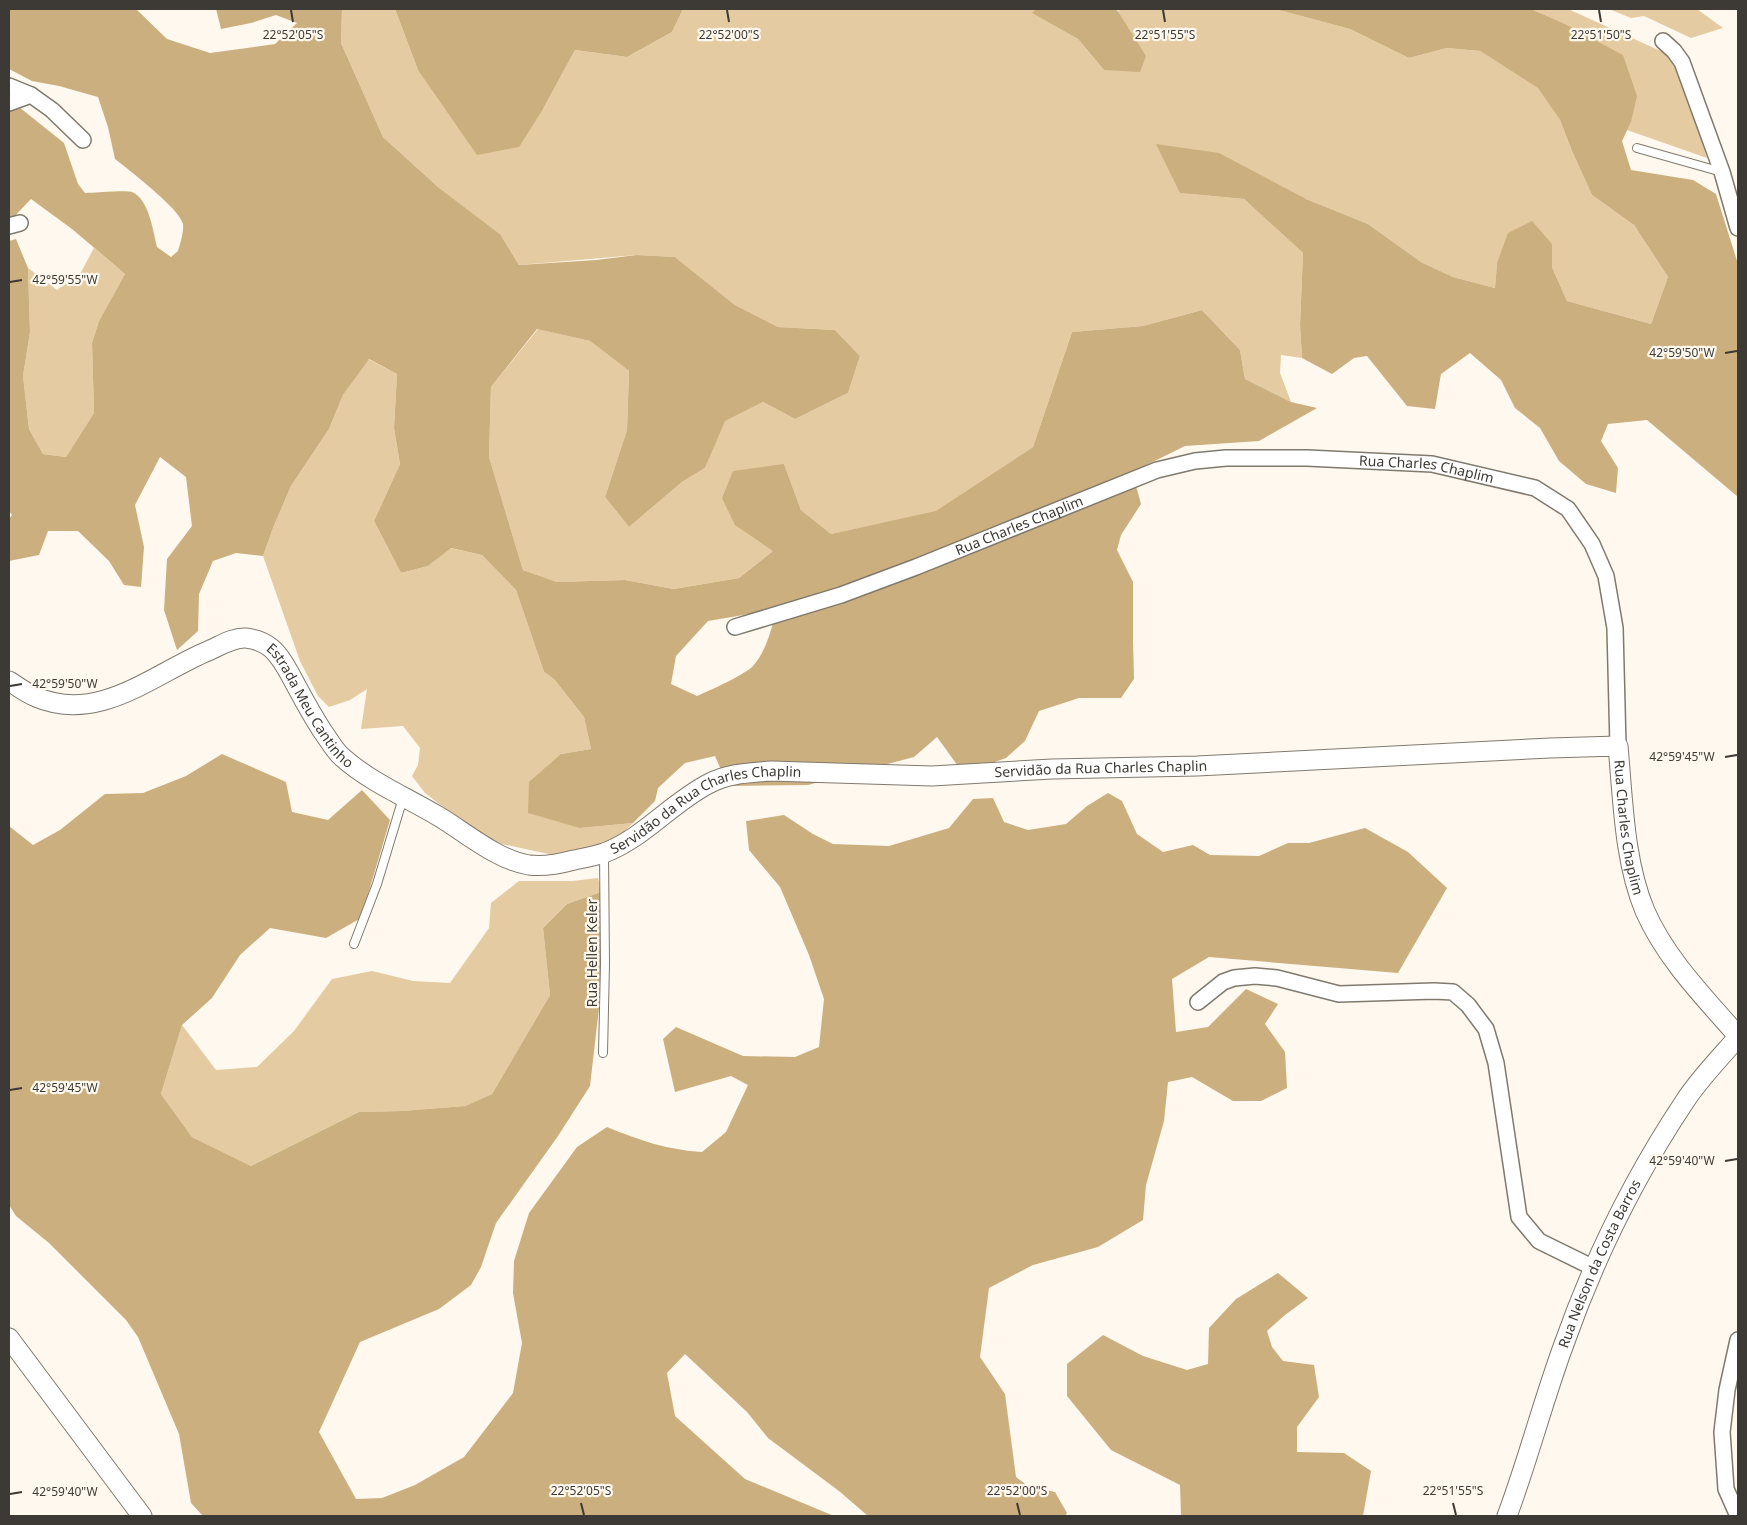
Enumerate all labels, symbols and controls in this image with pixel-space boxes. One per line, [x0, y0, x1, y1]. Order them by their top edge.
text: 22°52'05"S [263, 26, 324, 43]
text: 22°52'00"S [699, 26, 760, 43]
text: 22°51'55"S [1135, 26, 1196, 43]
text: 22°51'50"S [1571, 26, 1632, 43]
text: 42°59'55"W [32, 271, 98, 288]
text: 42°59'50"W [1649, 344, 1715, 361]
street label: Rua Charles Chaplim [1359, 451, 1496, 487]
street label: Rua Charles Chaplim [952, 491, 1086, 559]
street label: Estrada Meu Cantinho [263, 639, 358, 772]
text: 42°59'50"W [32, 675, 98, 692]
text: 42°59'45"W [1649, 748, 1715, 765]
street label: Servidão da Rua Charles Chaplin [994, 756, 1208, 781]
street label: Rua Charles Chaplim [1610, 759, 1648, 897]
street label: Servidão da Rua Charles Chaplin [607, 761, 802, 858]
street label: Rua Hellen Keler [582, 899, 601, 1007]
text: 42°59'45"W [32, 1079, 98, 1096]
text: 42°59'40"W [1649, 1152, 1715, 1169]
street label: Rua Nelson da Costa Barros [1553, 1176, 1645, 1350]
text: 22°52'05"S [551, 1482, 612, 1499]
text: 22°52'00"S [987, 1482, 1048, 1499]
text: 22°51'55"S [1423, 1482, 1484, 1499]
text: 42°59'40"W [32, 1483, 98, 1500]

